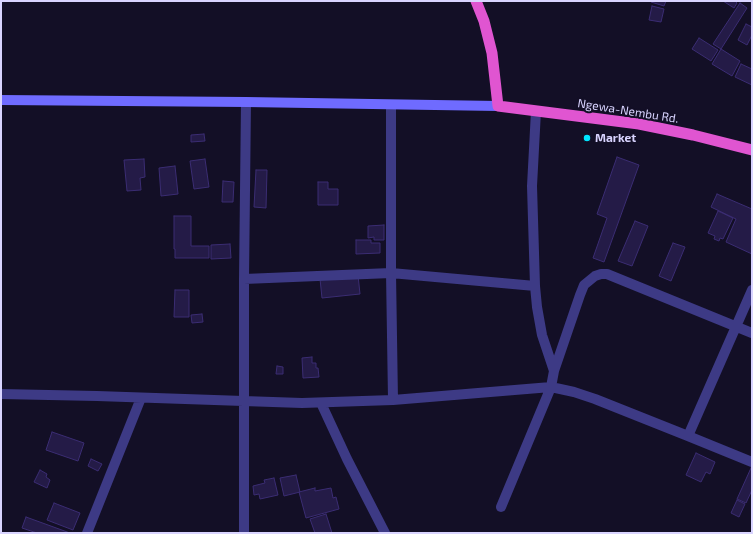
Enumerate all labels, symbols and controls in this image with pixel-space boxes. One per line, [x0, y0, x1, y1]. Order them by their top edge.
street label: Ngewa-Nembu Rd. [576, 96, 680, 126]
place label: Market [595, 131, 636, 145]
marker: Market [582, 133, 592, 143]

